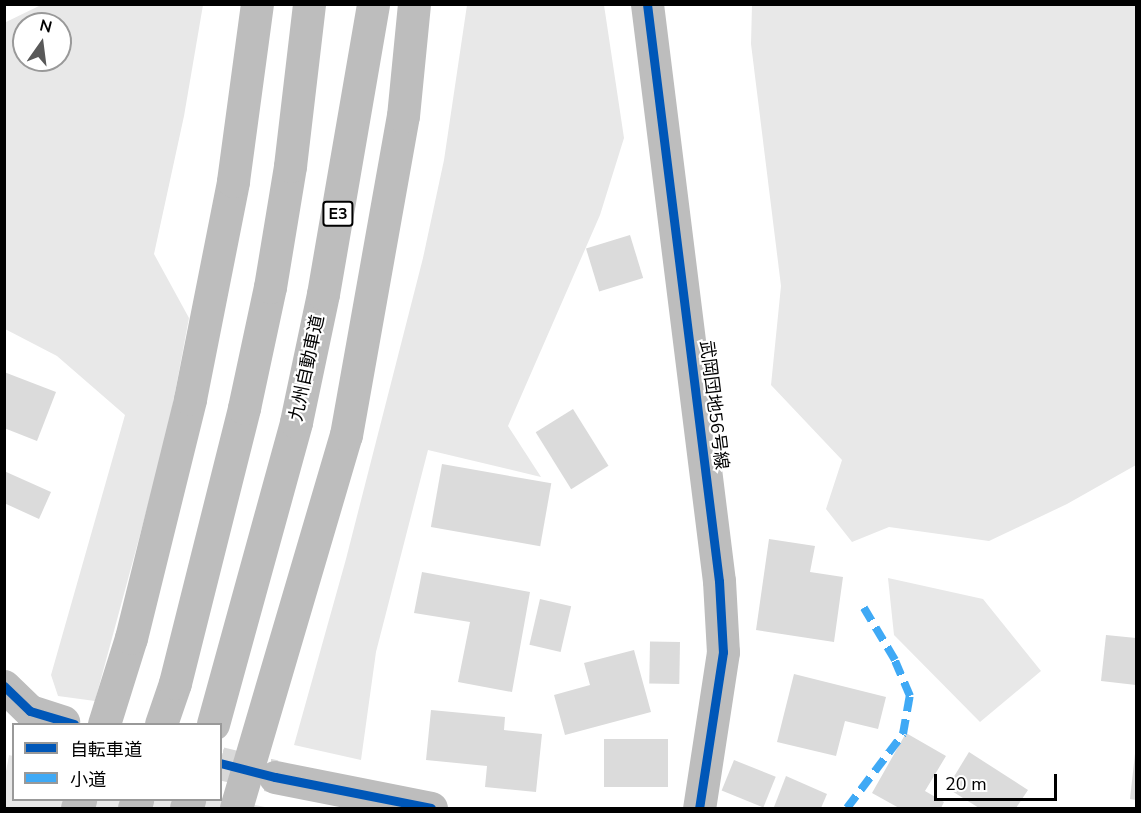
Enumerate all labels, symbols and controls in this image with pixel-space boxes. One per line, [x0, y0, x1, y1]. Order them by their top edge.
north arrow [12, 12, 72, 72]
text: N [37, 14, 54, 39]
road number: E3 [322, 201, 354, 227]
street label: 九州自動車道 [285, 313, 329, 423]
street label: 武岡団地56号線 [695, 339, 733, 471]
legend [12, 723, 222, 801]
text: 自転車道 [70, 738, 142, 762]
scale bar [937, 762, 1060, 800]
text: 小道 [70, 768, 106, 792]
text: 20 m [945, 772, 987, 796]

